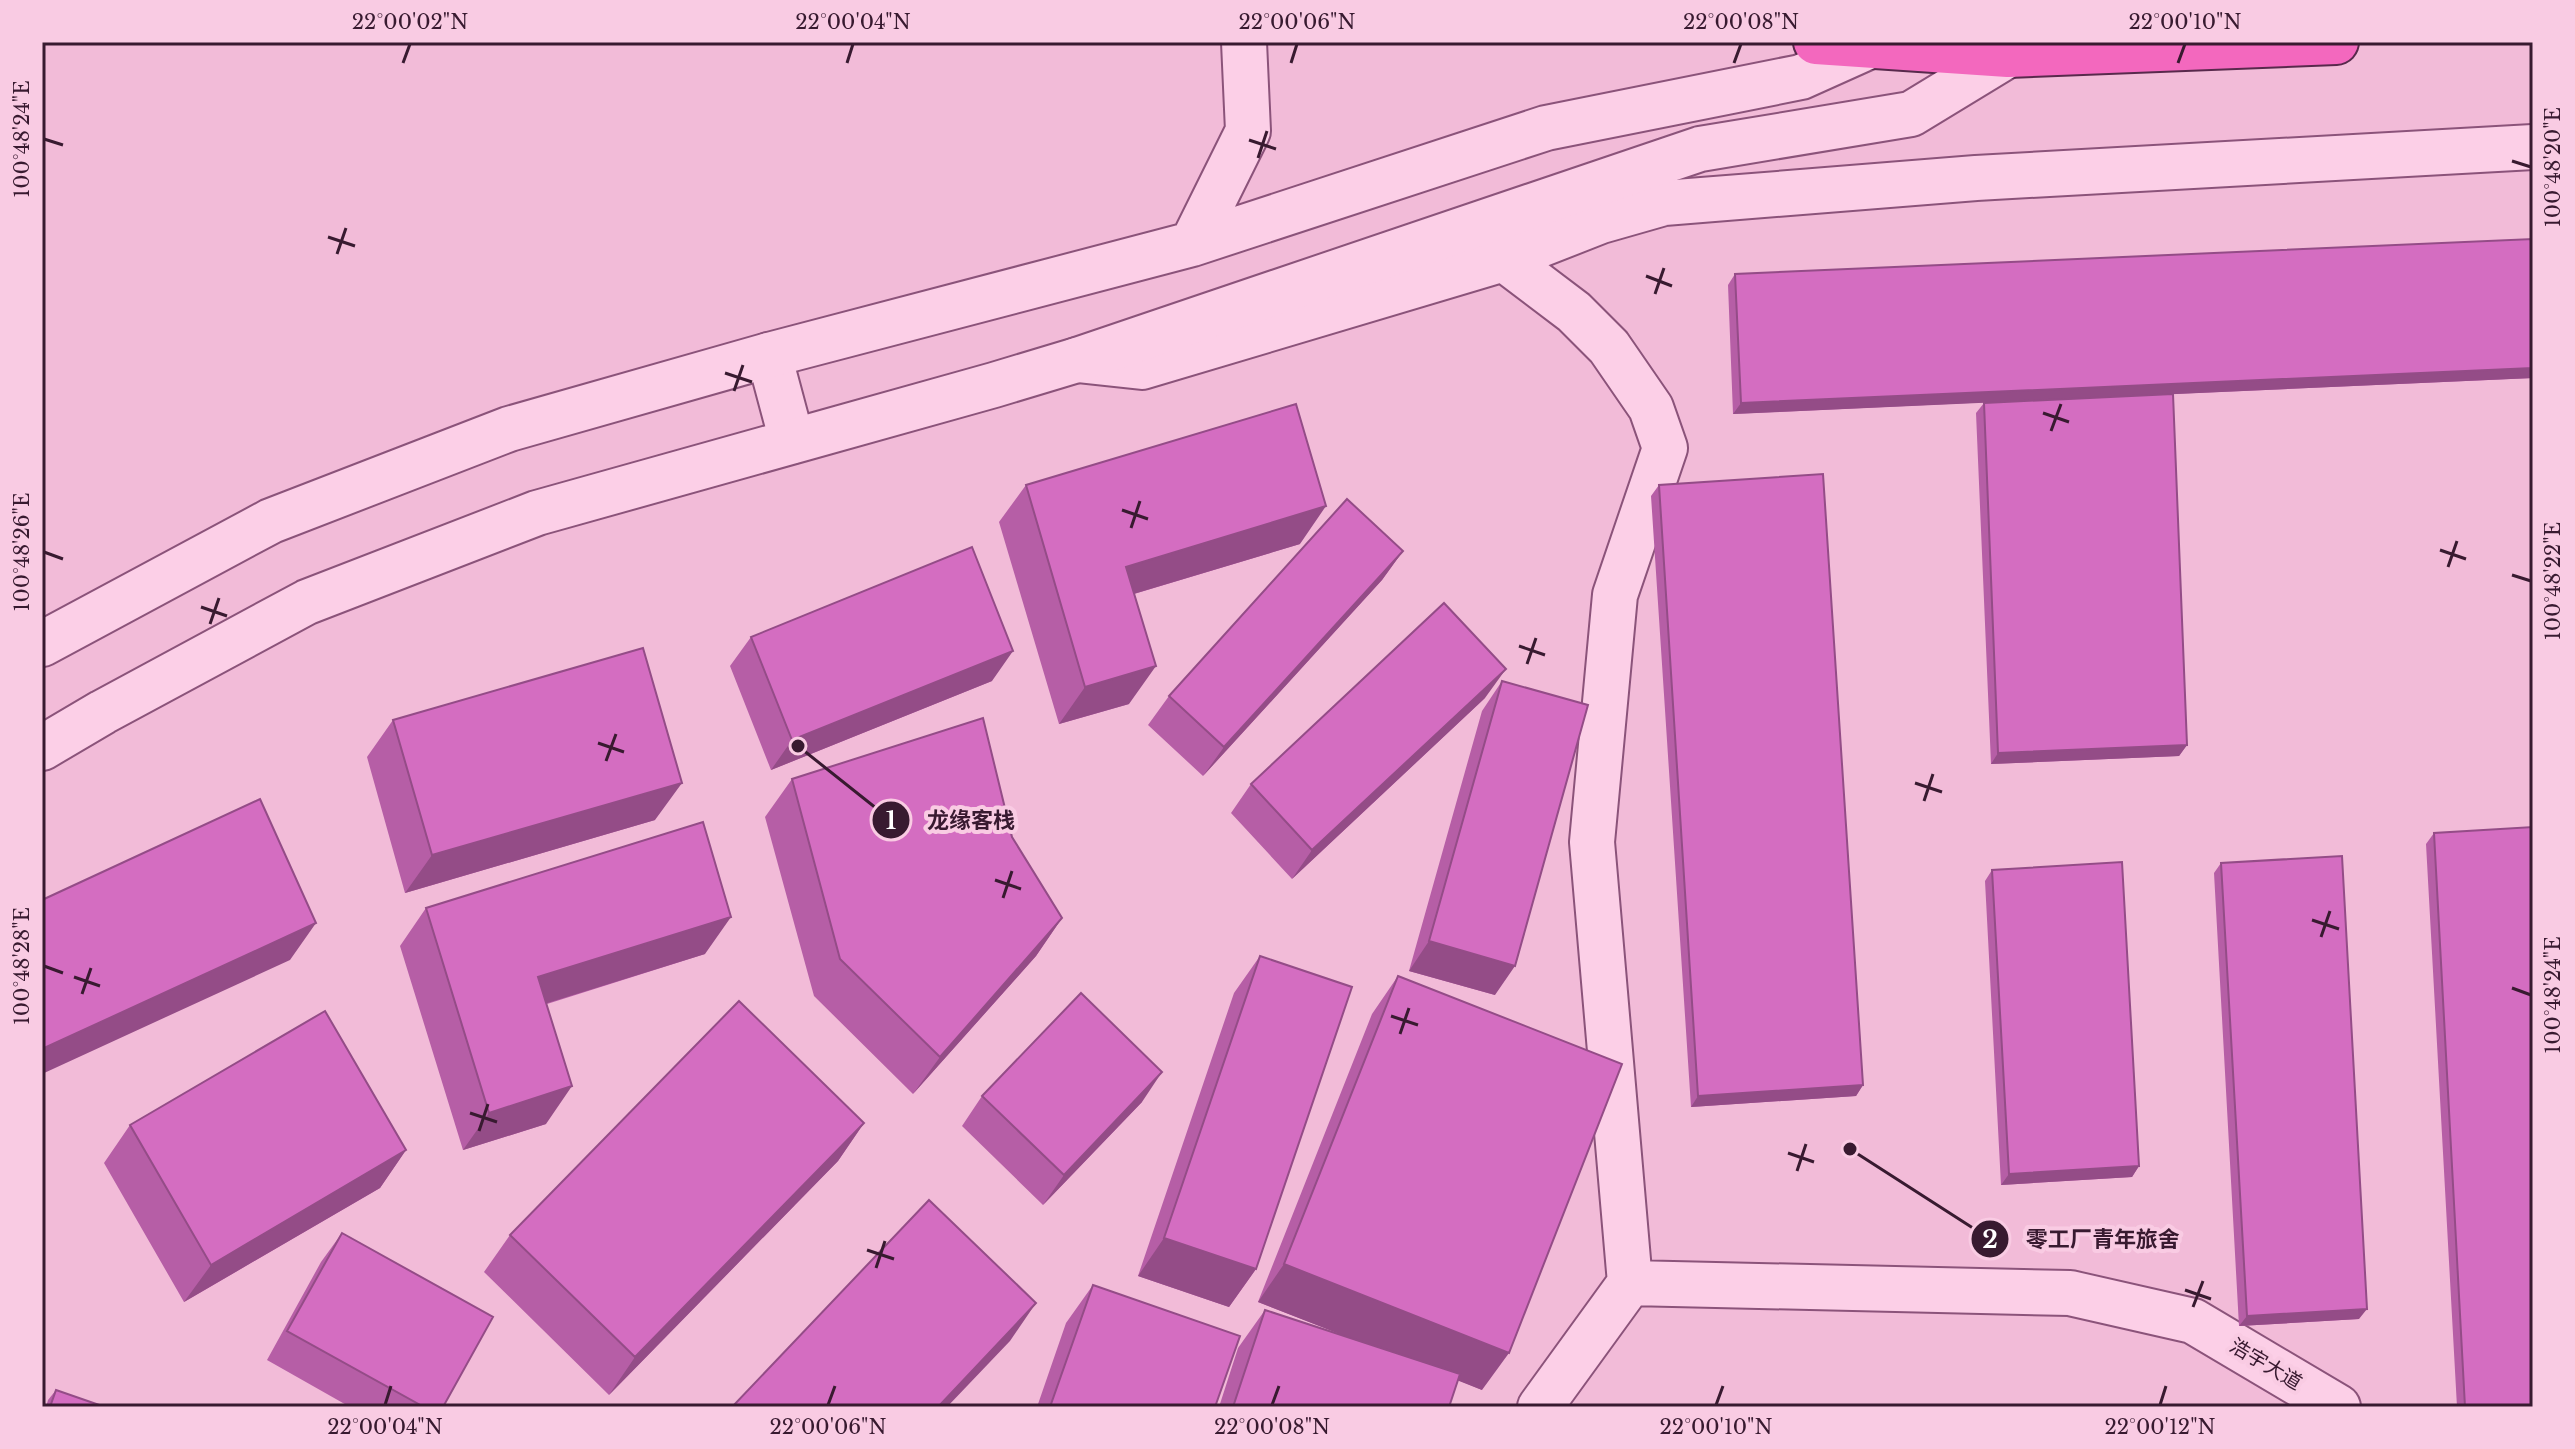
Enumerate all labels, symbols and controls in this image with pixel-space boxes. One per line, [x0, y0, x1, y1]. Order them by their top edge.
text: 22°00'02"N [352, 10, 468, 34]
text: 22°00'04"N [795, 10, 911, 34]
text: 22°00'06"N [1239, 10, 1355, 34]
text: 22°00'08"N [1683, 10, 1799, 34]
text: 22°00'10"N [2129, 10, 2242, 34]
text: 100°48'24"E [10, 80, 34, 198]
text: 100°48'20"E [2541, 107, 2565, 227]
text: 100°48'26"E [10, 493, 34, 611]
text: 100°48'22"E [2541, 522, 2565, 640]
callout: 龙缘客栈 [871, 797, 1031, 843]
text: 1 [886, 806, 896, 835]
text: 龙缘客栈 [927, 807, 1015, 834]
text: 100°48'28"E [10, 907, 34, 1025]
text: 100°48'24"E [2541, 936, 2565, 1054]
callout: 零工厂青年旅舍 [1970, 1216, 2196, 1262]
text: 2 [1982, 1225, 1998, 1254]
text: 零工厂青年旅舍 [2026, 1226, 2180, 1253]
street label: 浩宇大道 [2226, 1333, 2306, 1395]
text: 22°00'04"N [327, 1415, 443, 1439]
text: 22°00'06"N [770, 1415, 886, 1439]
text: 22°00'08"N [1214, 1415, 1330, 1439]
text: 22°00'10"N [1660, 1415, 1773, 1439]
text: 22°00'12"N [2104, 1415, 2216, 1439]

